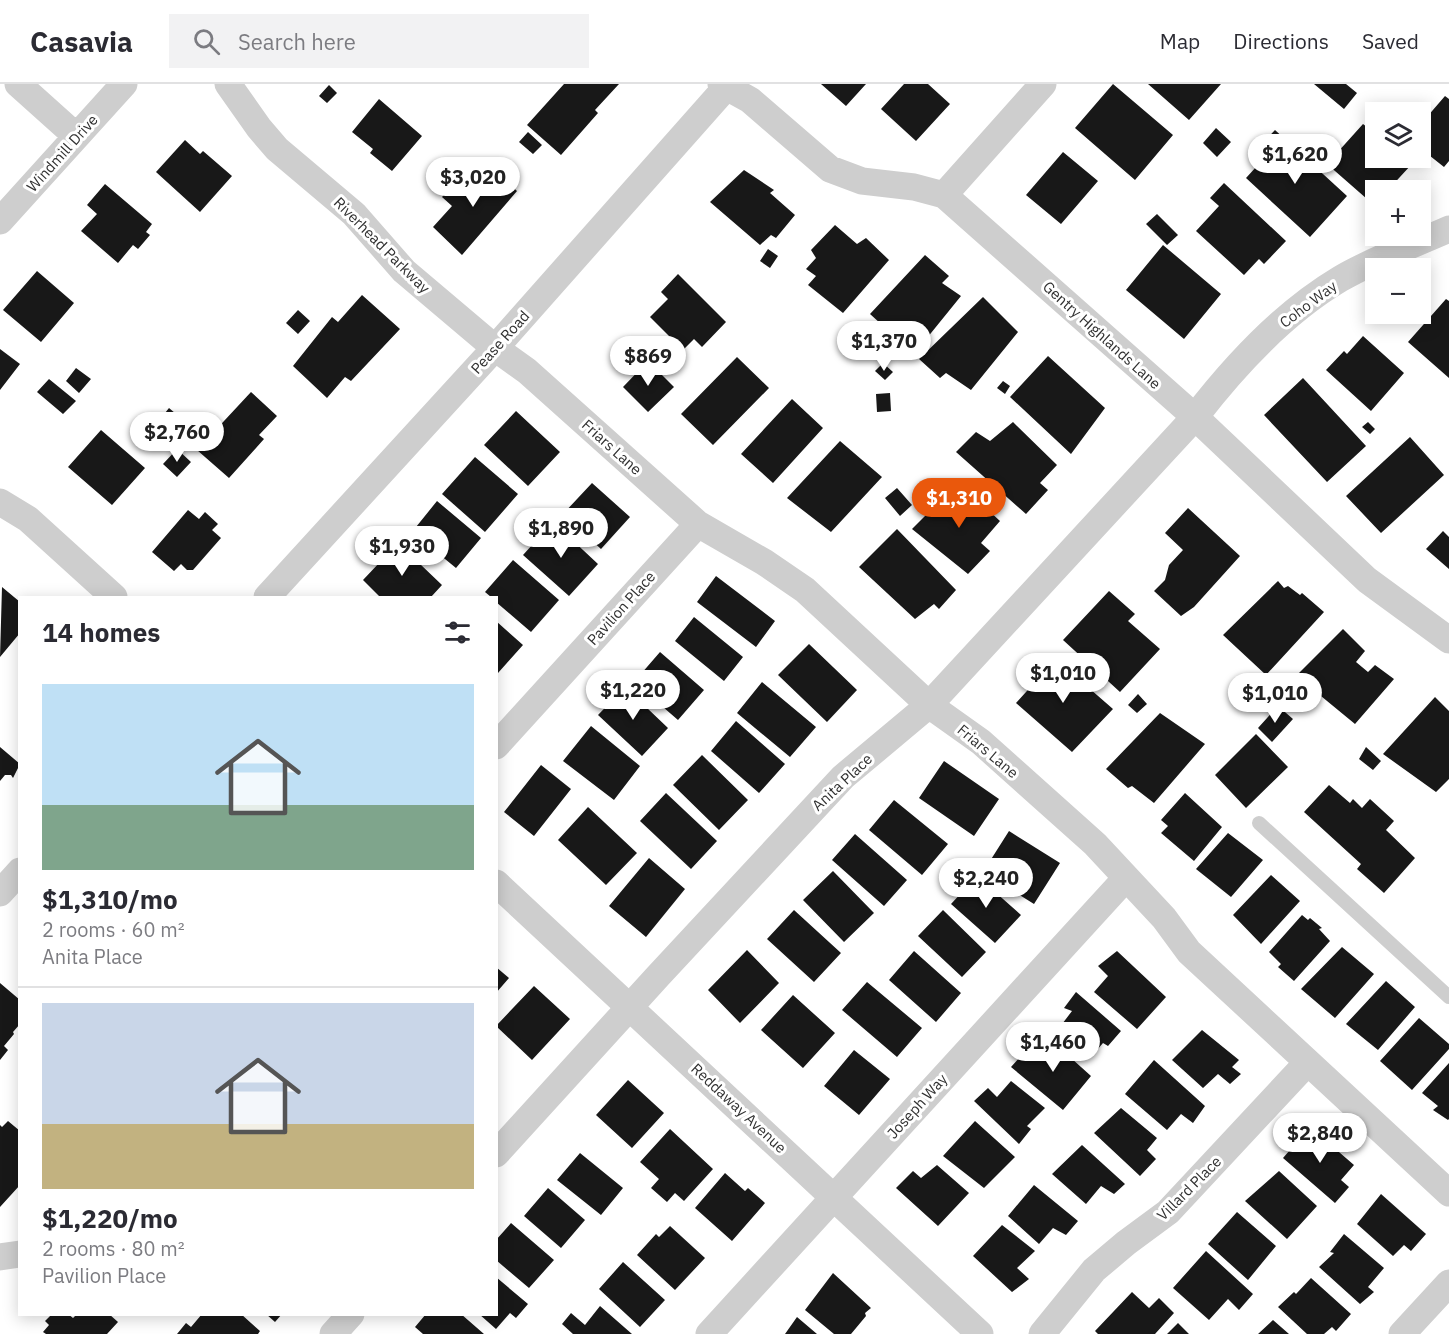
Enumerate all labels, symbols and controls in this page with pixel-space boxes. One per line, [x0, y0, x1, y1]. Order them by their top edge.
search box [169, 14, 589, 68]
text: Casavia [30, 23, 133, 60]
icon: search [190, 25, 223, 58]
text: Search here [238, 27, 356, 56]
text: Map [1160, 27, 1200, 55]
text: Directions [1233, 27, 1329, 55]
text: Saved [1362, 27, 1419, 55]
map controls [1365, 102, 1431, 324]
button: layers [1365, 102, 1431, 168]
street label: Windmill Drive [22, 110, 102, 196]
pin: $1,620 [1246, 134, 1344, 185]
text: $1,620 [1262, 140, 1328, 167]
pin: $3,020 [424, 157, 522, 208]
text: $3,020 [440, 163, 506, 190]
button: + [1365, 180, 1431, 246]
street label: Riverhead Parkway [330, 193, 435, 298]
button: − [1365, 258, 1431, 324]
street label: Coho Way [1276, 276, 1341, 332]
street label: Gentry Highlands Lane [1039, 277, 1165, 393]
street label: Pease Road [467, 306, 533, 378]
pin: $1,370 [835, 321, 933, 372]
text: $1,370 [851, 327, 917, 354]
pin: $869 [612, 336, 684, 387]
text: $869 [624, 342, 672, 369]
pin: $2,760 [128, 412, 226, 463]
street label: Friars Lane [578, 415, 646, 479]
text: $2,760 [144, 418, 210, 445]
pin: $1,310 [910, 478, 1008, 529]
text: $1,310 [926, 484, 992, 511]
pin: $1,890 [512, 508, 610, 559]
text: $1,890 [528, 514, 594, 541]
pin: $1,930 [353, 526, 451, 577]
text: $1,930 [369, 532, 435, 559]
street label: Pavilion Place [583, 567, 659, 649]
text: 14 homes [42, 615, 160, 649]
icon: filters [441, 616, 474, 649]
pin: $1,010 [1014, 653, 1112, 704]
text: $1,010 [1030, 659, 1096, 686]
pin: $1,220 [584, 670, 682, 721]
pin: $1,010 [1226, 673, 1324, 724]
text: $1,220 [600, 676, 666, 703]
text: $1,010 [1242, 679, 1308, 706]
street label: Friars Lane [954, 720, 1022, 782]
icon: home [204, 723, 312, 831]
street label: Anita Place [808, 749, 876, 815]
pin: $2,240 [937, 858, 1035, 909]
text: $2,240 [953, 864, 1019, 891]
text: $1,310/mo [42, 882, 178, 916]
text: 2 rooms · 60 m² [42, 916, 185, 943]
text: Anita Place [42, 943, 143, 970]
pin: $1,460 [1004, 1022, 1102, 1073]
text: $1,460 [1020, 1028, 1086, 1055]
icon: home [204, 1042, 312, 1150]
street label: Reddaway Avenue [687, 1059, 791, 1157]
street label: Joseph Way [883, 1069, 951, 1142]
pin: $2,840 [1271, 1113, 1369, 1164]
text: $2,840 [1287, 1119, 1353, 1146]
street label: Villard Place [1153, 1152, 1225, 1224]
text: $1,220/mo [42, 1201, 178, 1235]
text: 2 rooms · 80 m² [42, 1235, 185, 1262]
text: Pavilion Place [42, 1262, 166, 1289]

